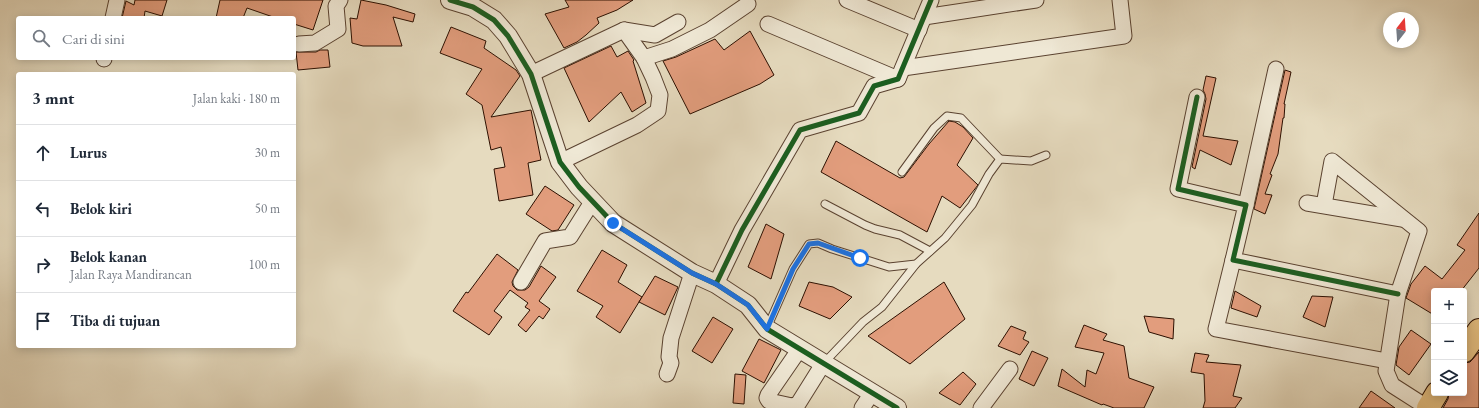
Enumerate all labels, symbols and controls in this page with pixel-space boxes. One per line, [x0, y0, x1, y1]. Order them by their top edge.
north arrow [1383, 12, 1419, 48]
search box [16, 16, 296, 60]
icon: search [30, 27, 52, 49]
text: Cari di sini [62, 29, 125, 48]
text: 3 mnt [32, 87, 74, 109]
text: Jalan kaki · 180 m [193, 90, 280, 107]
icon: ahead [32, 142, 54, 164]
text: Lurus [70, 143, 107, 162]
text: 30 m [255, 144, 280, 161]
icon: left [32, 198, 54, 220]
text: Belok kiri [70, 199, 132, 218]
text: 50 m [255, 200, 280, 217]
route end [604, 214, 622, 232]
text: Belok kanan [70, 247, 147, 266]
route start [851, 249, 869, 267]
icon: right [32, 254, 54, 276]
text: 100 m [249, 256, 280, 273]
text: Jalan Raya Mandirancan [70, 266, 192, 283]
map controls [1431, 288, 1467, 396]
button: + [1431, 288, 1467, 324]
icon: arrive [32, 310, 54, 332]
text: Tiba di tujuan [70, 311, 160, 330]
button: − [1431, 324, 1467, 360]
button: layers [1431, 360, 1467, 396]

